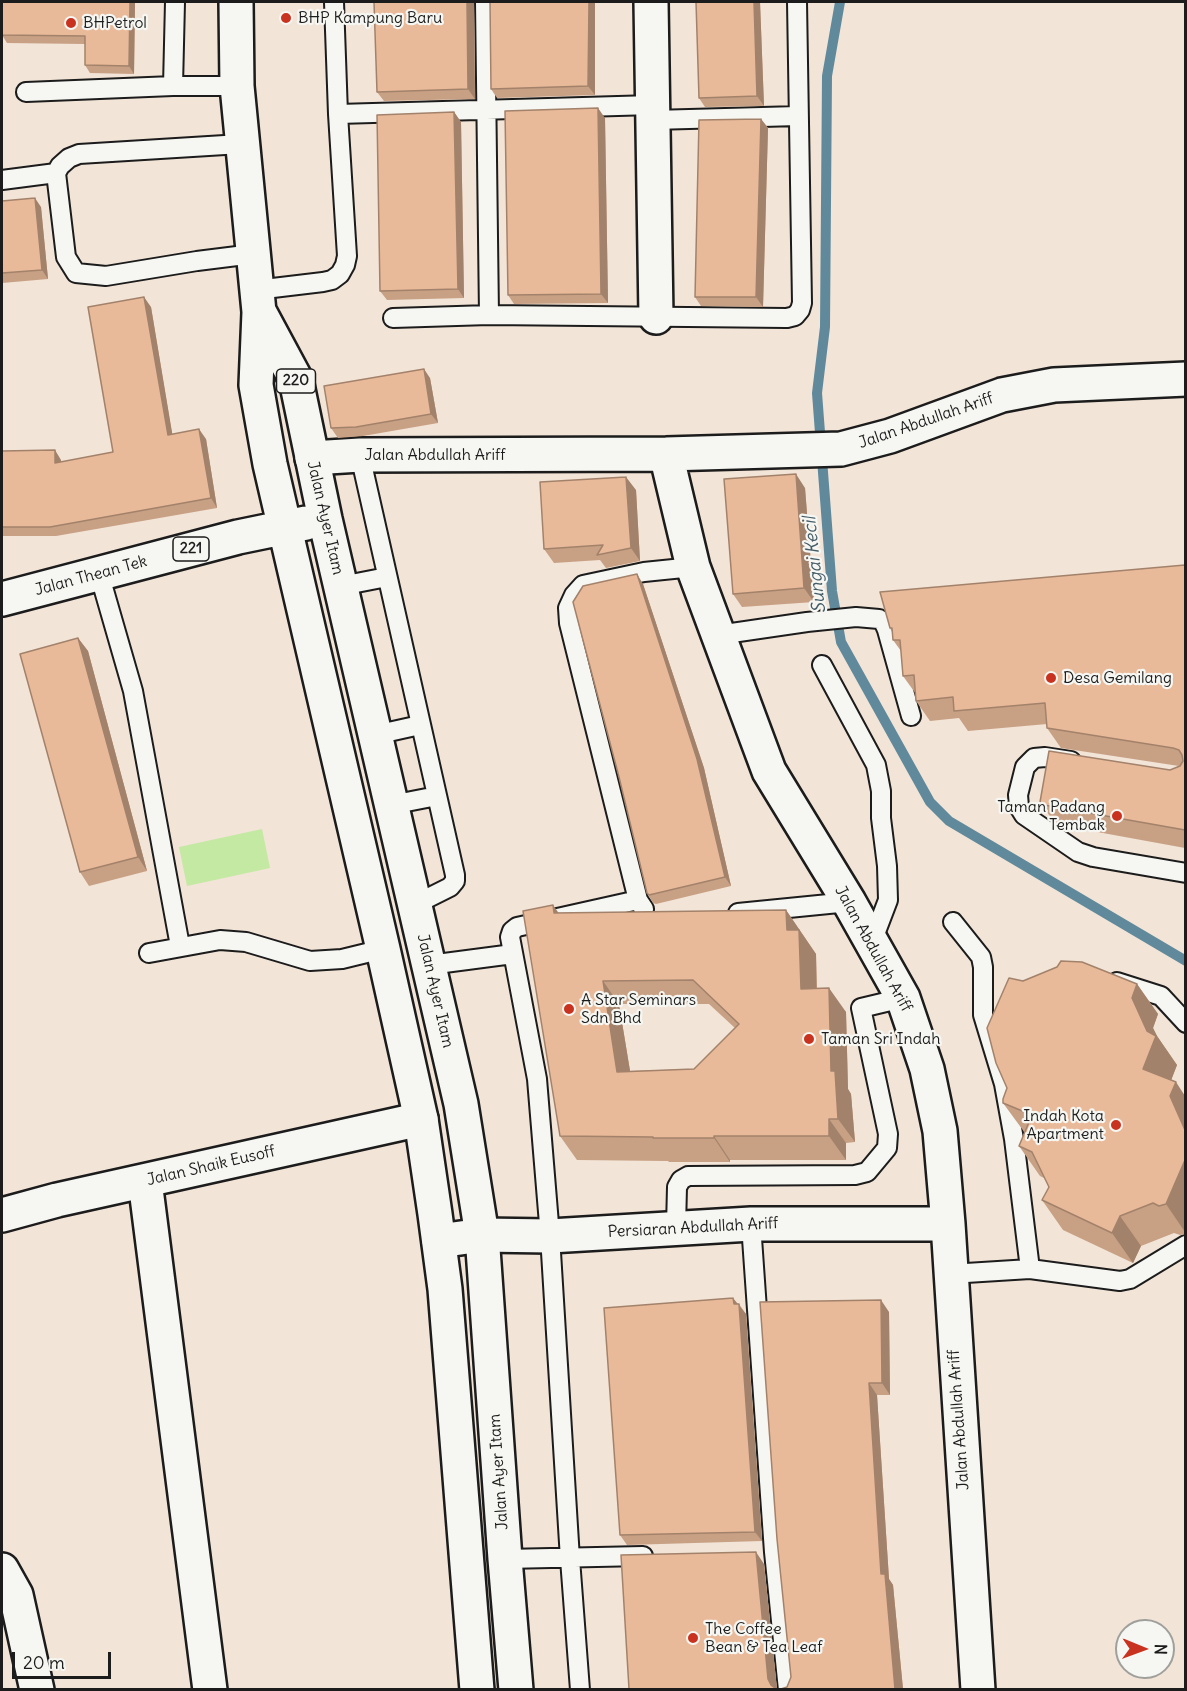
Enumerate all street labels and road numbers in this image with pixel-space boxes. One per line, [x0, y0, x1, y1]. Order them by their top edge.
road number: 220 [276, 369, 316, 393]
street label: Jalan Abdullah Ariff [856, 389, 996, 453]
street label: Jalan Abdullah Ariff [364, 445, 506, 465]
street label: Jalan Ayer Itam [303, 459, 347, 577]
road number: 221 [173, 537, 209, 561]
street label: Jalan Thean Tek [33, 552, 149, 600]
street label: Jalan Abdullah Ariff [830, 883, 916, 1015]
street label: Jalan Ayer Itam [413, 932, 457, 1050]
street label: Jalan Shaik Eusoff [145, 1142, 277, 1190]
street label: Persiaran Abdullah Ariff [607, 1214, 779, 1242]
street label: Jalan Abdullah Ariff [945, 1349, 973, 1491]
street label: Jalan Ayer Itam [485, 1413, 513, 1531]

